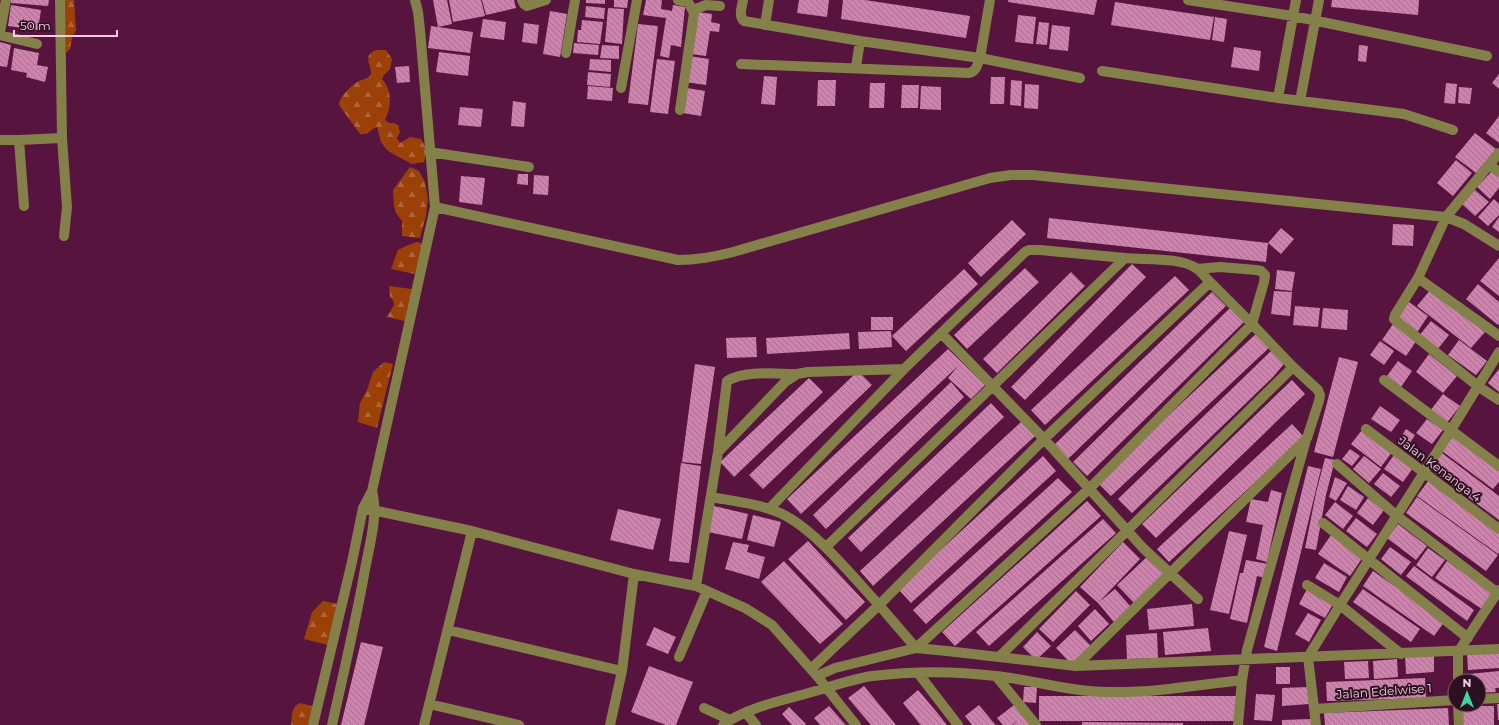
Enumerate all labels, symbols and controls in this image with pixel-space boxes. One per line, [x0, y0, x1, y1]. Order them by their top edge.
scale bar [14, 12, 117, 38]
text: 50 m [20, 18, 51, 33]
street label: Jalan Kenanga 4 [1395, 432, 1484, 505]
north arrow [1447, 673, 1487, 713]
text: N [1463, 676, 1471, 690]
street label: Jalan Edelwise 1 [1335, 680, 1432, 702]

